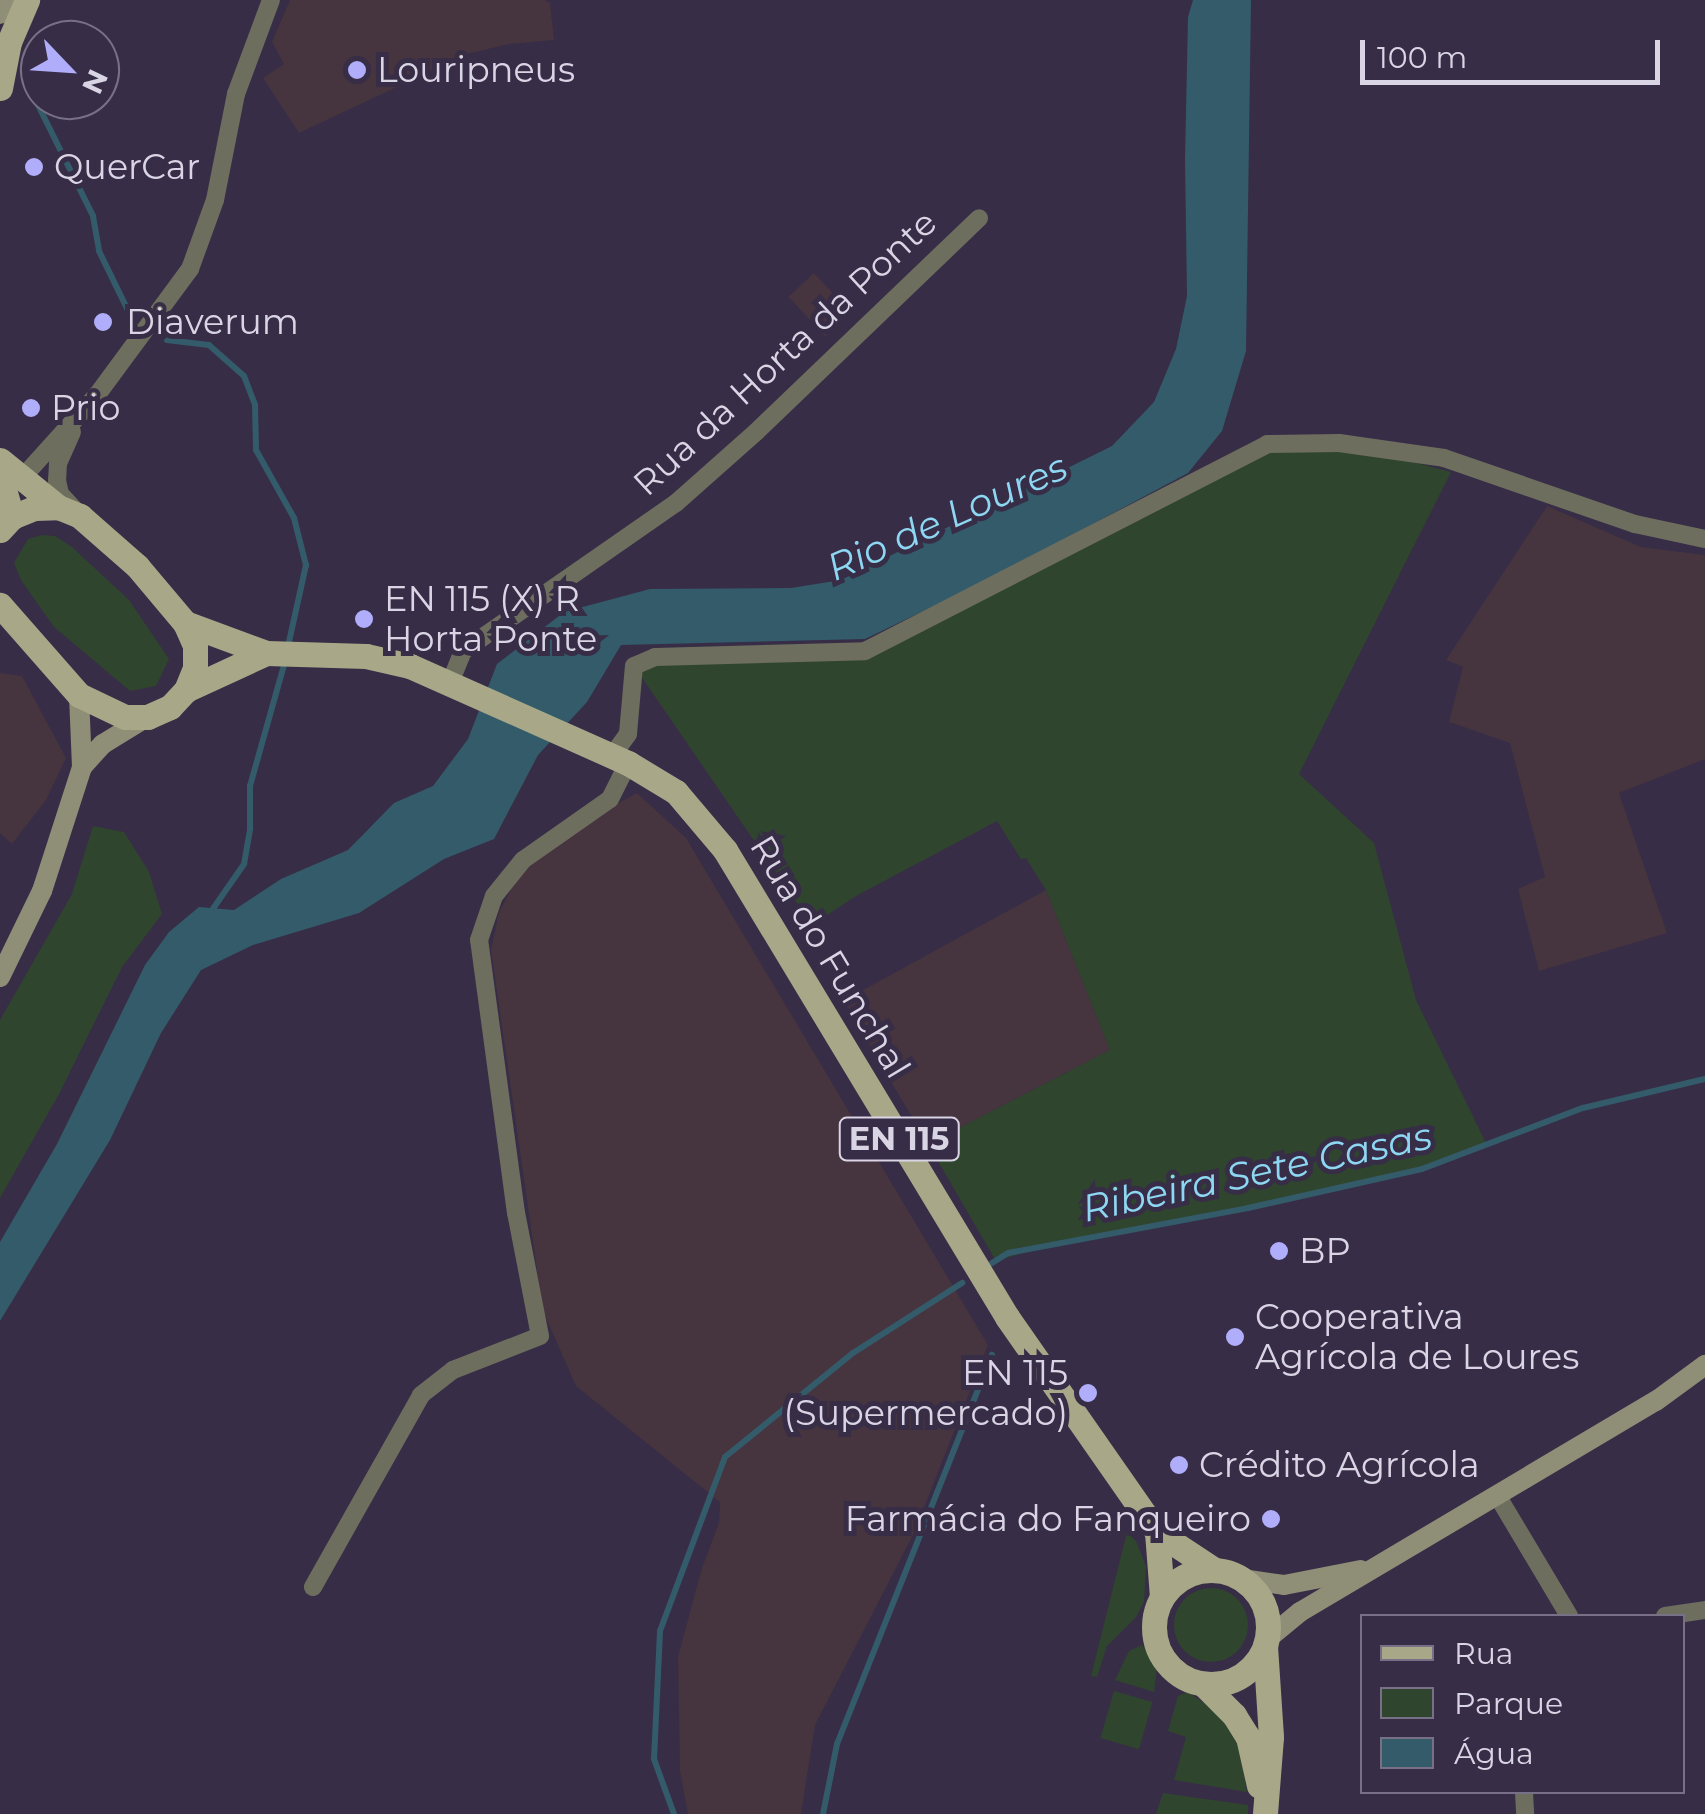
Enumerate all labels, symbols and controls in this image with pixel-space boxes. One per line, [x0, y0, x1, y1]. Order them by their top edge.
north arrow [20, 20, 120, 120]
scale bar [1365, 20, 1665, 82]
text: 100 m [1377, 39, 1467, 76]
place label: Louripneus [377, 49, 575, 91]
marker: Louripneus [346, 59, 368, 81]
text: N [75, 64, 116, 99]
place label: QuerCar [54, 146, 200, 188]
marker: QuerCar [23, 156, 45, 178]
street label: Rua da Horta da Ponte [625, 202, 945, 504]
place label: Diaverum [126, 301, 299, 343]
marker: Diaverum [90, 309, 116, 335]
place label: Prio [51, 387, 120, 429]
marker: Prio [20, 397, 42, 419]
water label: Rio de Loures [820, 444, 1074, 590]
place label: EN 115 (X) R Horta Ponte [384, 578, 597, 660]
marker: EN 115 (X) R Horta Ponte [353, 608, 375, 630]
street label: Rua do Funchal [741, 828, 919, 1086]
road number: EN 115 [836, 1112, 962, 1166]
water label: Ribeira Sete Casas [1078, 1113, 1436, 1231]
place label: BP [1299, 1230, 1351, 1272]
marker: BP [1268, 1240, 1290, 1262]
place label: Cooperativa Agrícola de Loures [1255, 1296, 1579, 1378]
marker: Cooperativa Agrícola de Loures [1224, 1326, 1246, 1348]
place label: EN 115 (Supermercado) [783, 1352, 1068, 1434]
marker: EN 115 (Supermercado) [1077, 1382, 1099, 1404]
place label: Crédito Agrícola [1199, 1444, 1480, 1486]
marker: Crédito Agrícola [1168, 1454, 1190, 1476]
place label: Farmácia do Fanqueiro [845, 1498, 1251, 1540]
marker: Farmácia do Fanqueiro [1260, 1508, 1282, 1530]
legend [1360, 1614, 1685, 1794]
text: Rua [1454, 1635, 1514, 1672]
text: Parque [1454, 1685, 1563, 1722]
text: Água [1454, 1735, 1534, 1772]

